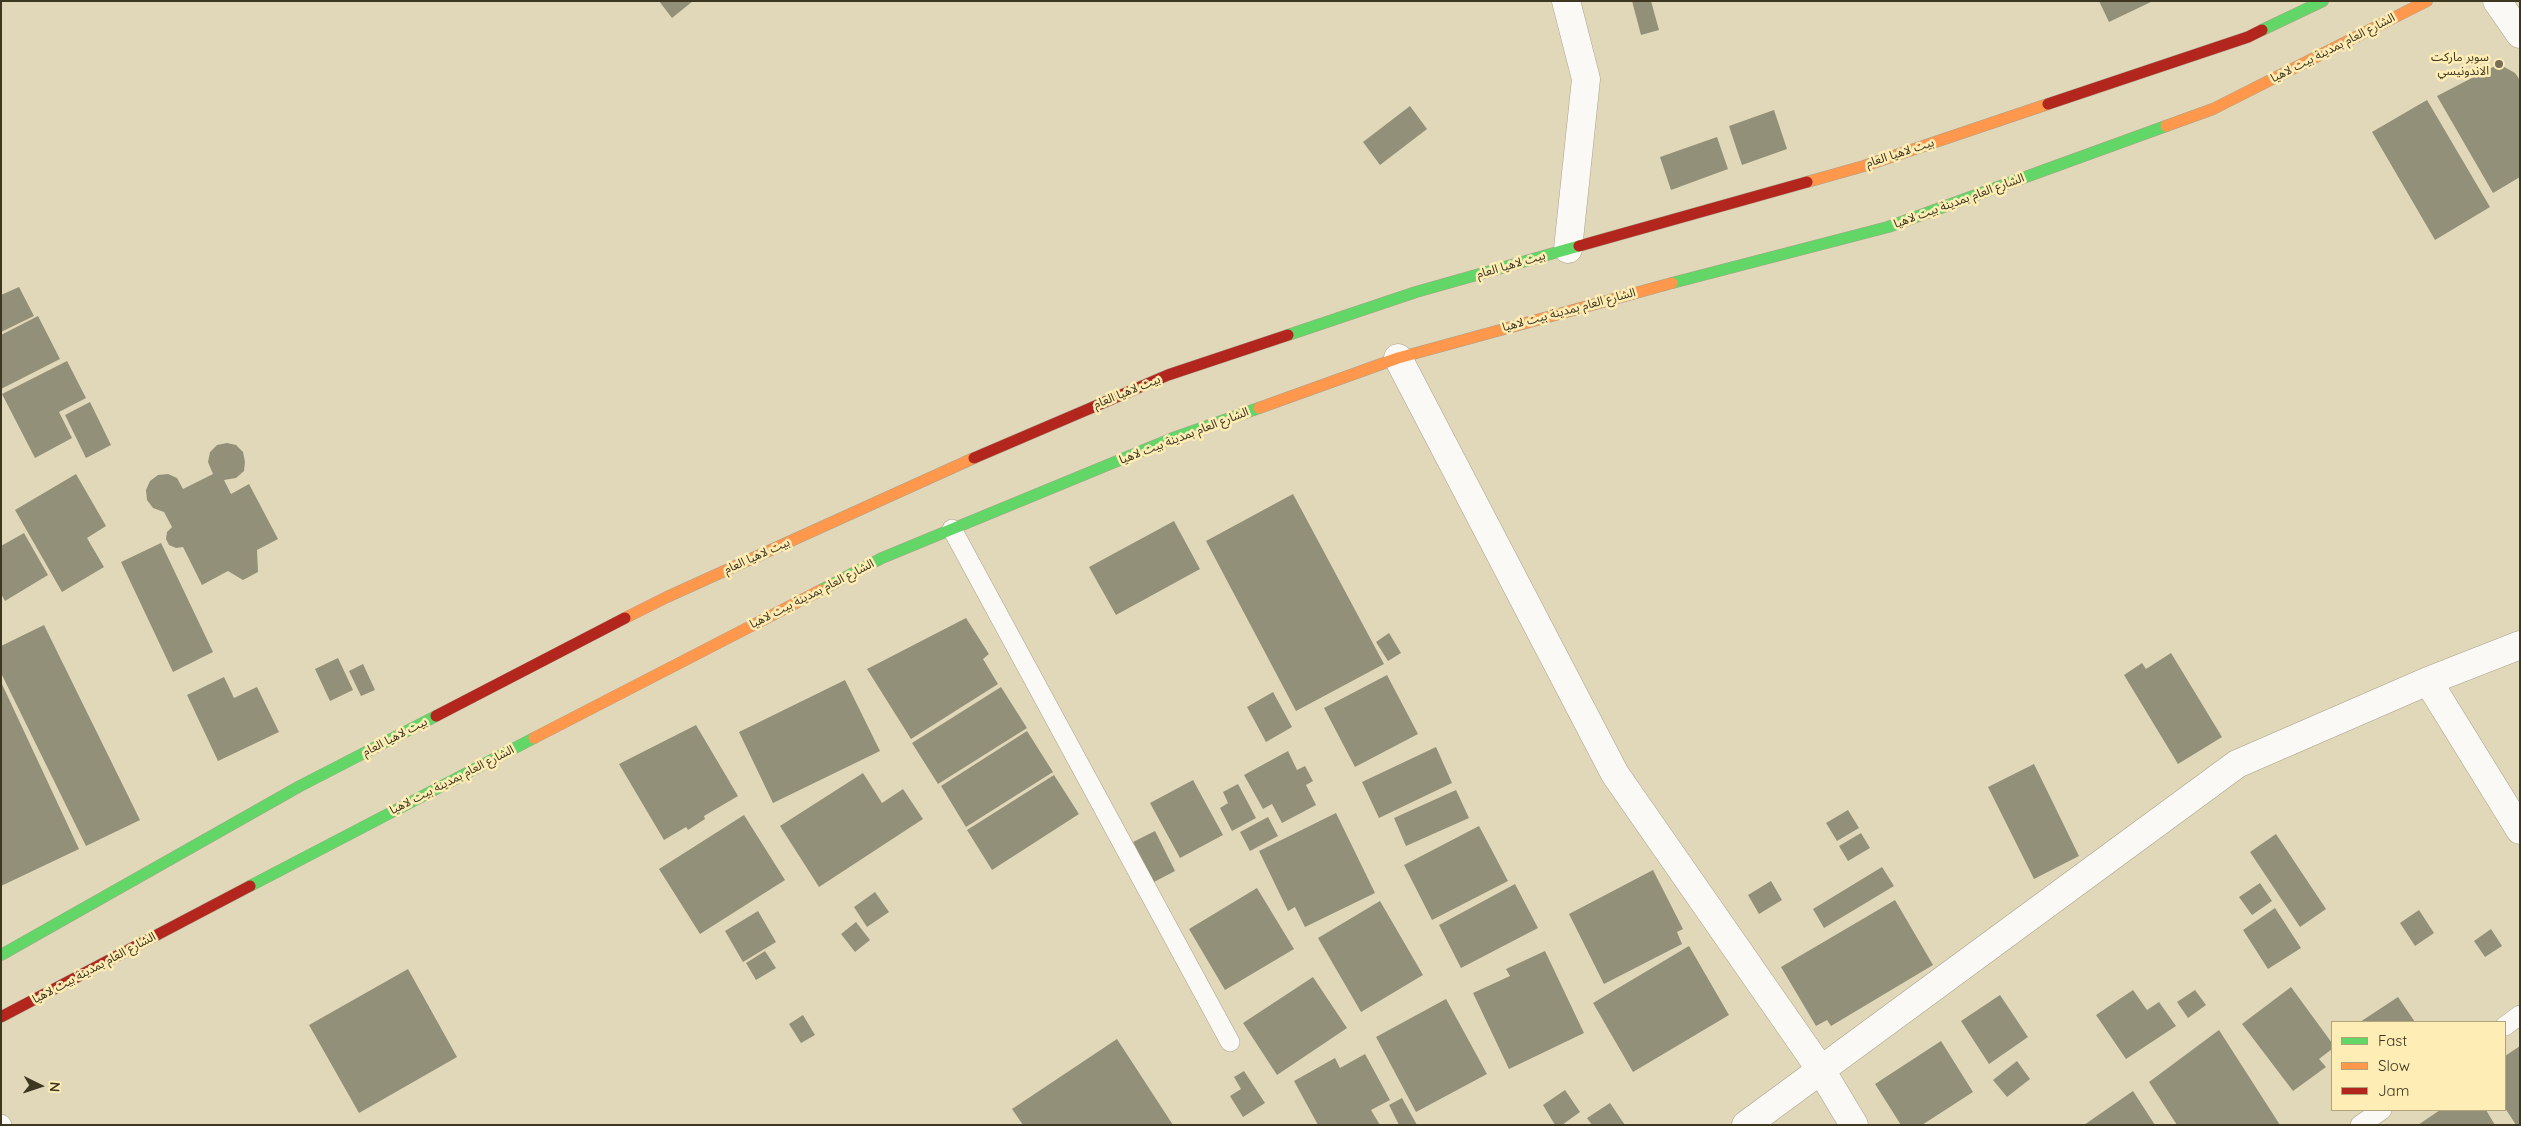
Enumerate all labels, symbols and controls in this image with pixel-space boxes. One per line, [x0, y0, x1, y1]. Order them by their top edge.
street label: الشارع العام بمدينة بيت لاهيا [2268, 10, 2398, 86]
place label: سوبر ماركت الاندونيسي [2431, 50, 2489, 78]
marker: سوبر ماركت الاندونيسي [2493, 58, 2505, 70]
street label: بيت لاهيا العام [1864, 135, 1936, 171]
street label: الشارع العام بمدينة بيت لاهيا [1892, 171, 2026, 231]
street label: بيت لاهيا العام [1475, 248, 1547, 282]
street label: الشارع العام بمدينة بيت لاهيا [1501, 285, 1637, 335]
street label: بيت لاهيا العام [1092, 372, 1162, 412]
street label: الشارع العام بمدينة بيت لاهيا [1117, 405, 1251, 467]
street label: بيت لاهيا العام [722, 535, 792, 577]
street label: الشارع العام بمدينة بيت لاهيا [747, 556, 877, 632]
street label: بيت لاهيا العام [360, 715, 430, 759]
street label: الشارع العام بمدينة بيت لاهيا [387, 742, 517, 818]
street label: الشارع العام بمدينة بيت لاهيا [30, 929, 158, 1007]
legend [2331, 1021, 2506, 1111]
text: Fast [2378, 1031, 2407, 1050]
text: Slow [2378, 1056, 2410, 1075]
north arrow [15, 1061, 65, 1111]
text: N [46, 1081, 64, 1093]
text: Jam [2378, 1081, 2409, 1100]

